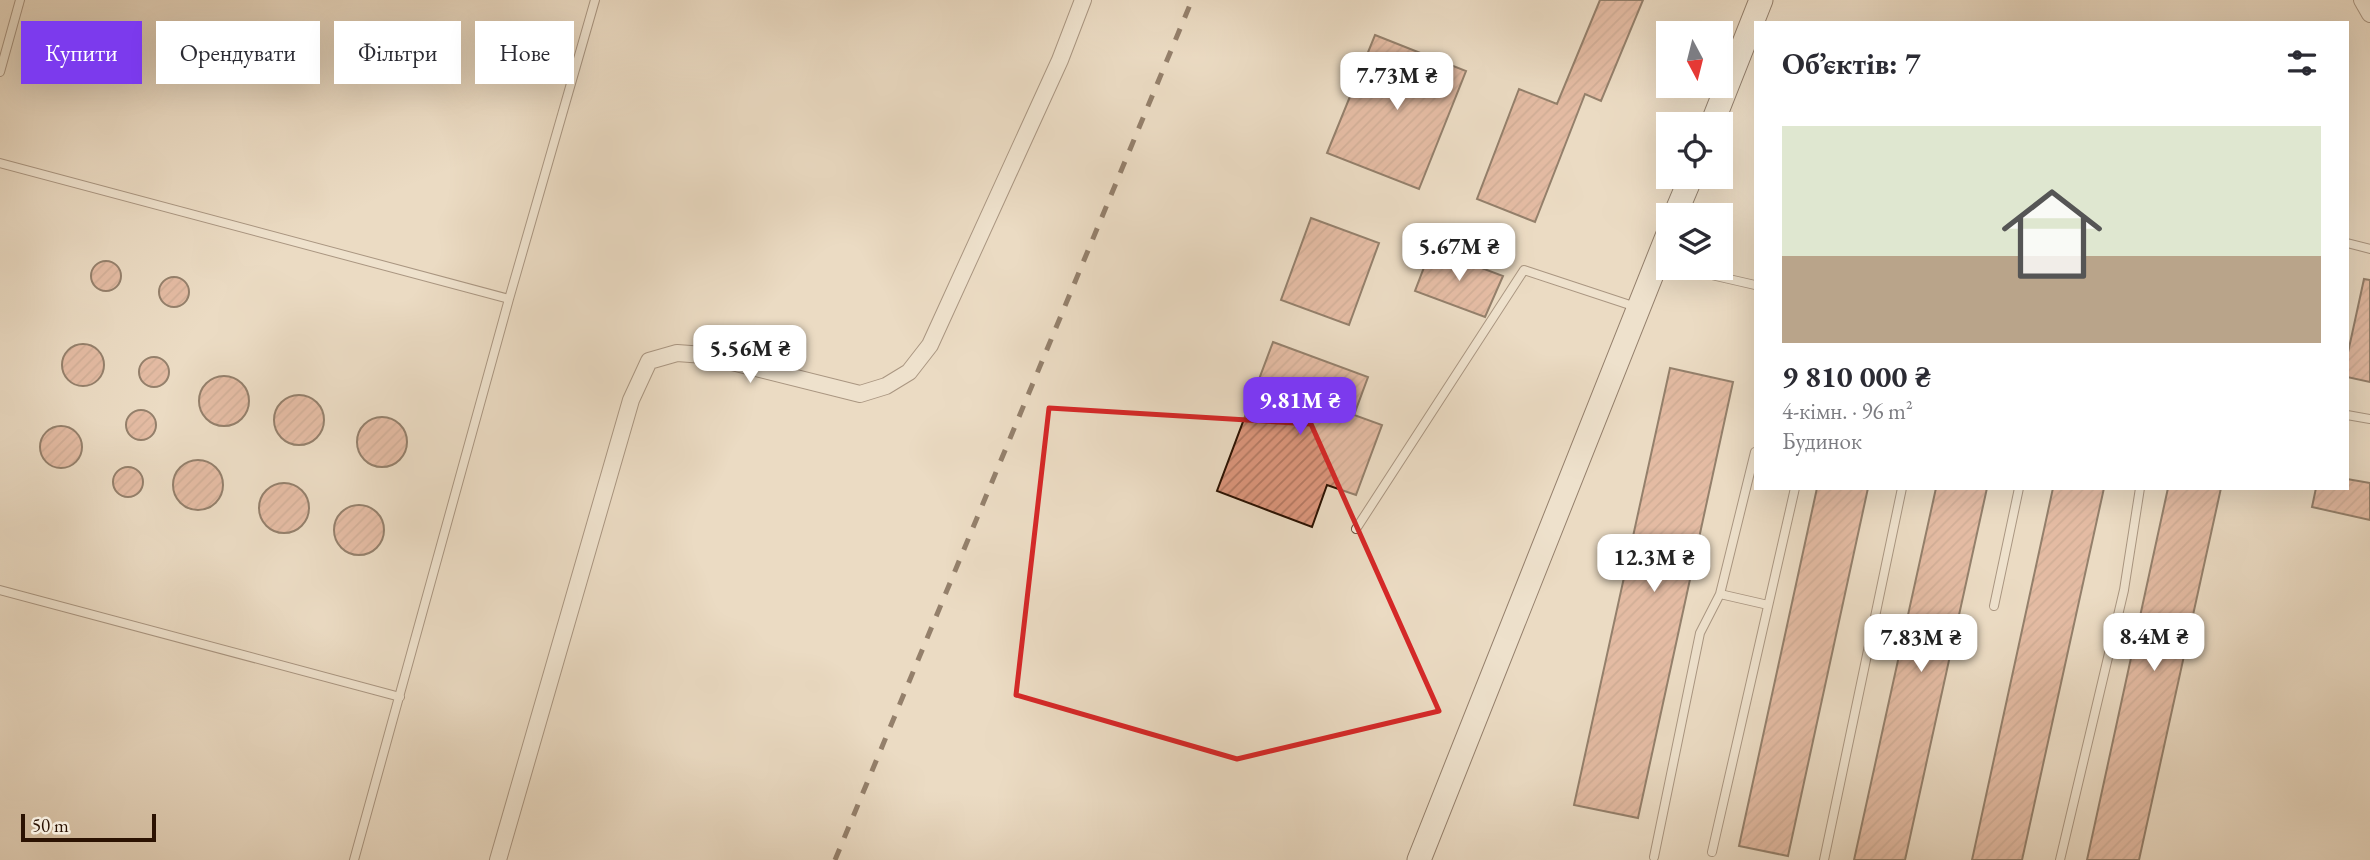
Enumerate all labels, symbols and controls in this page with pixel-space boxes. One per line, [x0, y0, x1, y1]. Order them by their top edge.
chip: Купити [21, 21, 142, 84]
chip: Орендувати [156, 21, 320, 84]
chip: Фільтри [334, 21, 461, 84]
chip: Нове [475, 21, 574, 84]
north arrow [1656, 21, 1732, 98]
map controls [1656, 21, 1733, 280]
text: Об’єктів: 7 [1782, 44, 1921, 83]
icon: filters [2283, 44, 2321, 82]
pin: 7.73M ₴ [1332, 52, 1462, 112]
text: 7.73M ₴ [1356, 60, 1438, 90]
button: locate [1656, 112, 1733, 189]
icon: home [1989, 171, 2115, 297]
button: layers [1656, 203, 1733, 280]
pin: 5.67M ₴ [1394, 224, 1524, 283]
text: 5.67M ₴ [1418, 231, 1500, 261]
pin: 5.56M ₴ [685, 326, 815, 385]
text: 5.56M ₴ [709, 333, 791, 363]
text: 9 810 000 ₴ [1782, 357, 1931, 396]
pin: 9.81M ₴ [1235, 378, 1365, 437]
text: 9.81M ₴ [1259, 385, 1341, 415]
text: 4-кімн. · 96 m² [1782, 396, 1913, 426]
text: Будинок [1782, 426, 1862, 456]
pin: 12.3M ₴ [1589, 534, 1719, 594]
text: 12.3M ₴ [1613, 542, 1695, 572]
pin: 7.83M ₴ [1856, 614, 1986, 674]
pin: 8.4M ₴ [2097, 614, 2211, 673]
text: 8.4M ₴ [2119, 621, 2189, 651]
text: 7.83M ₴ [1880, 622, 1962, 652]
scale bar [21, 811, 156, 843]
text: 50 m [32, 813, 69, 838]

